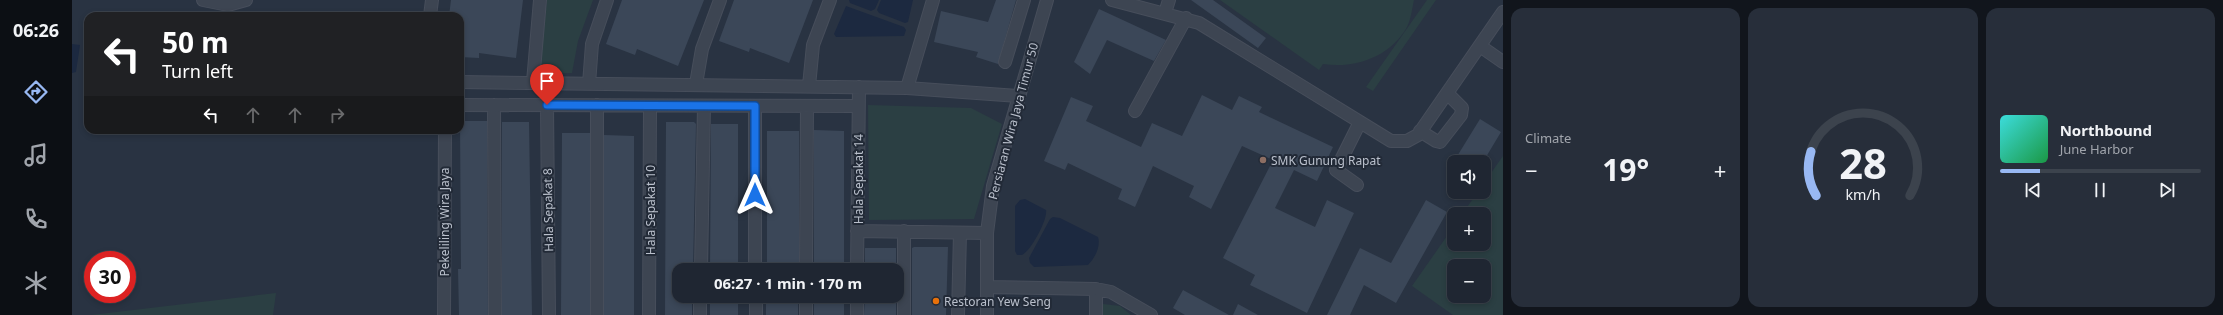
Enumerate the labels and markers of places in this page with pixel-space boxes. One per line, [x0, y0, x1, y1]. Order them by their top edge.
pin [530, 64, 564, 105]
place label: SMK Gunung Rapat [1271, 152, 1381, 169]
marker: SMK Gunung Rapat [1258, 155, 1268, 165]
place label: Restoran Yew Seng [944, 293, 1051, 310]
marker: Restoran Yew Seng [931, 296, 941, 306]

